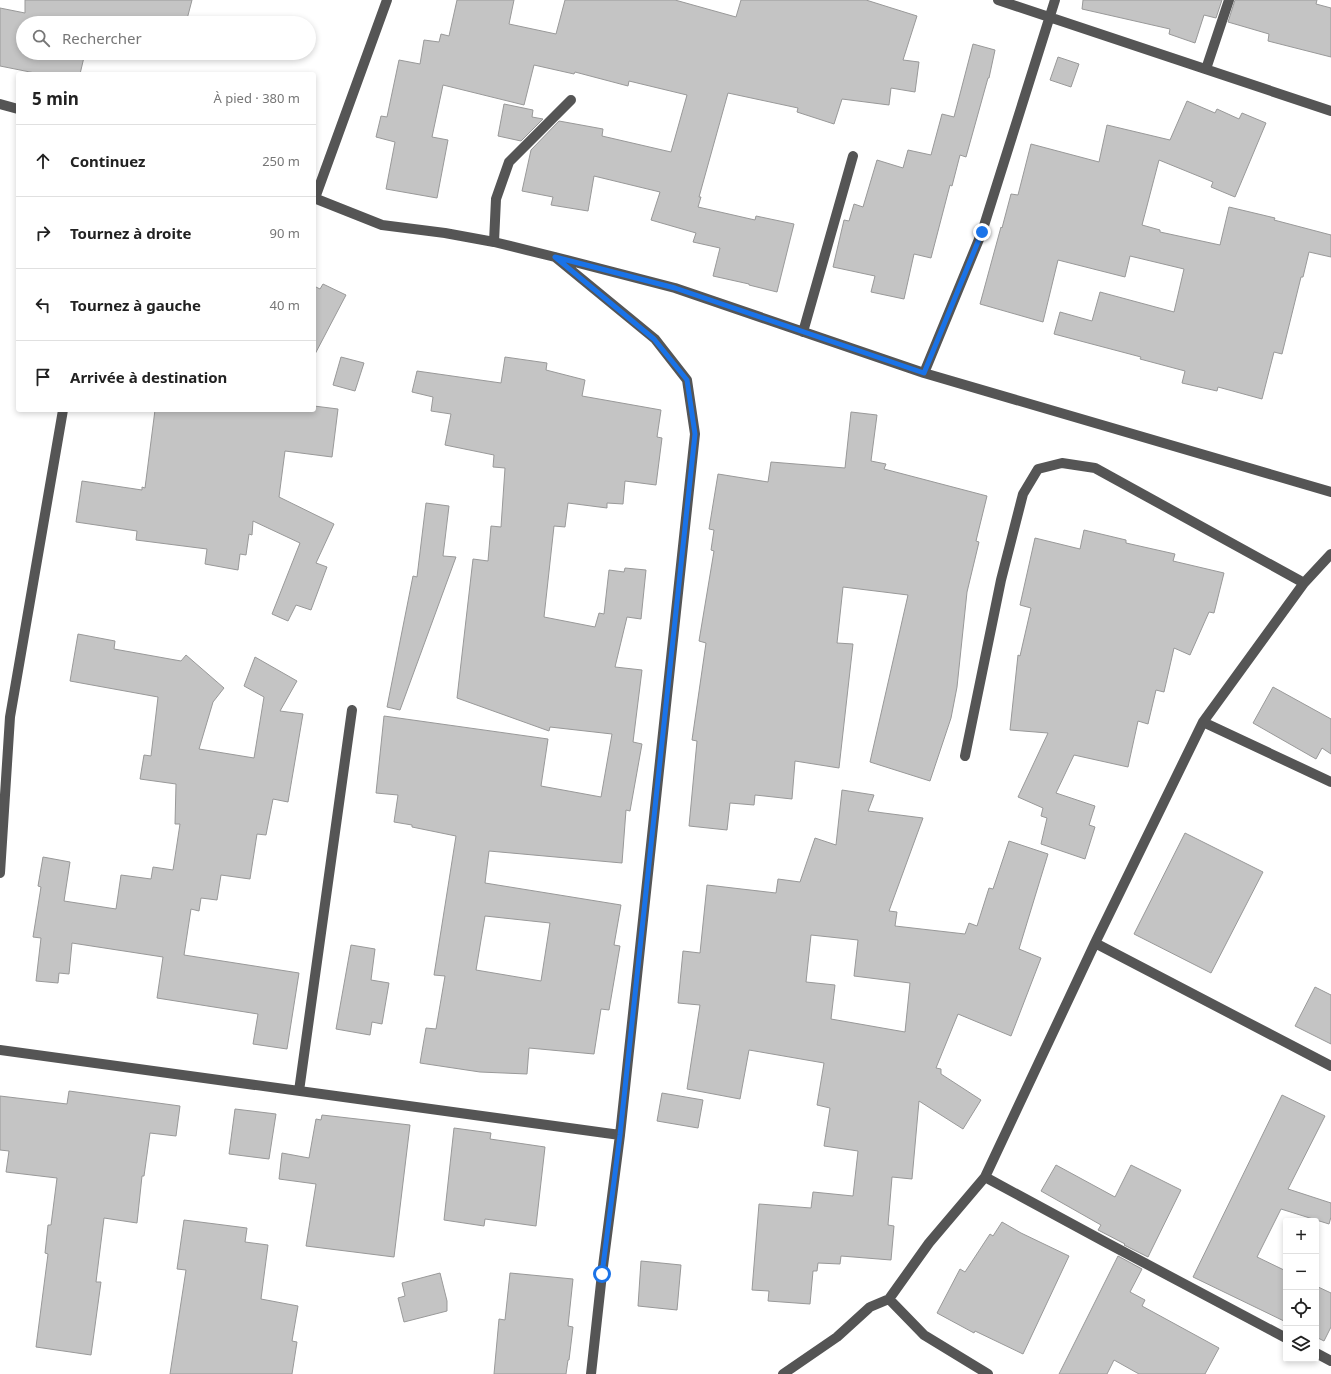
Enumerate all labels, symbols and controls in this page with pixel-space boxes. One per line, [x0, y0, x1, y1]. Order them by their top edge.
search box [16, 16, 316, 60]
icon: search [30, 27, 52, 49]
text: Rechercher [62, 28, 142, 48]
text: 5 min [32, 87, 79, 110]
text: À pied · 380 m [214, 89, 300, 107]
icon: ahead [32, 150, 54, 172]
text: Continuez [70, 151, 145, 171]
text: 250 m [262, 152, 300, 170]
icon: right [32, 222, 54, 244]
text: Tournez à droite [70, 223, 191, 243]
route end [973, 223, 991, 241]
text: 90 m [270, 224, 300, 242]
icon: left [32, 294, 54, 316]
text: Tournez à gauche [70, 295, 201, 315]
text: 40 m [270, 296, 300, 314]
icon: arrive [32, 366, 54, 388]
text: Arrivée à destination [70, 367, 227, 387]
map controls [1283, 1218, 1319, 1362]
button: + [1283, 1218, 1319, 1254]
button: − [1283, 1254, 1319, 1290]
route start [593, 1265, 611, 1283]
button: locate [1283, 1290, 1319, 1326]
button: layers [1283, 1326, 1319, 1362]

